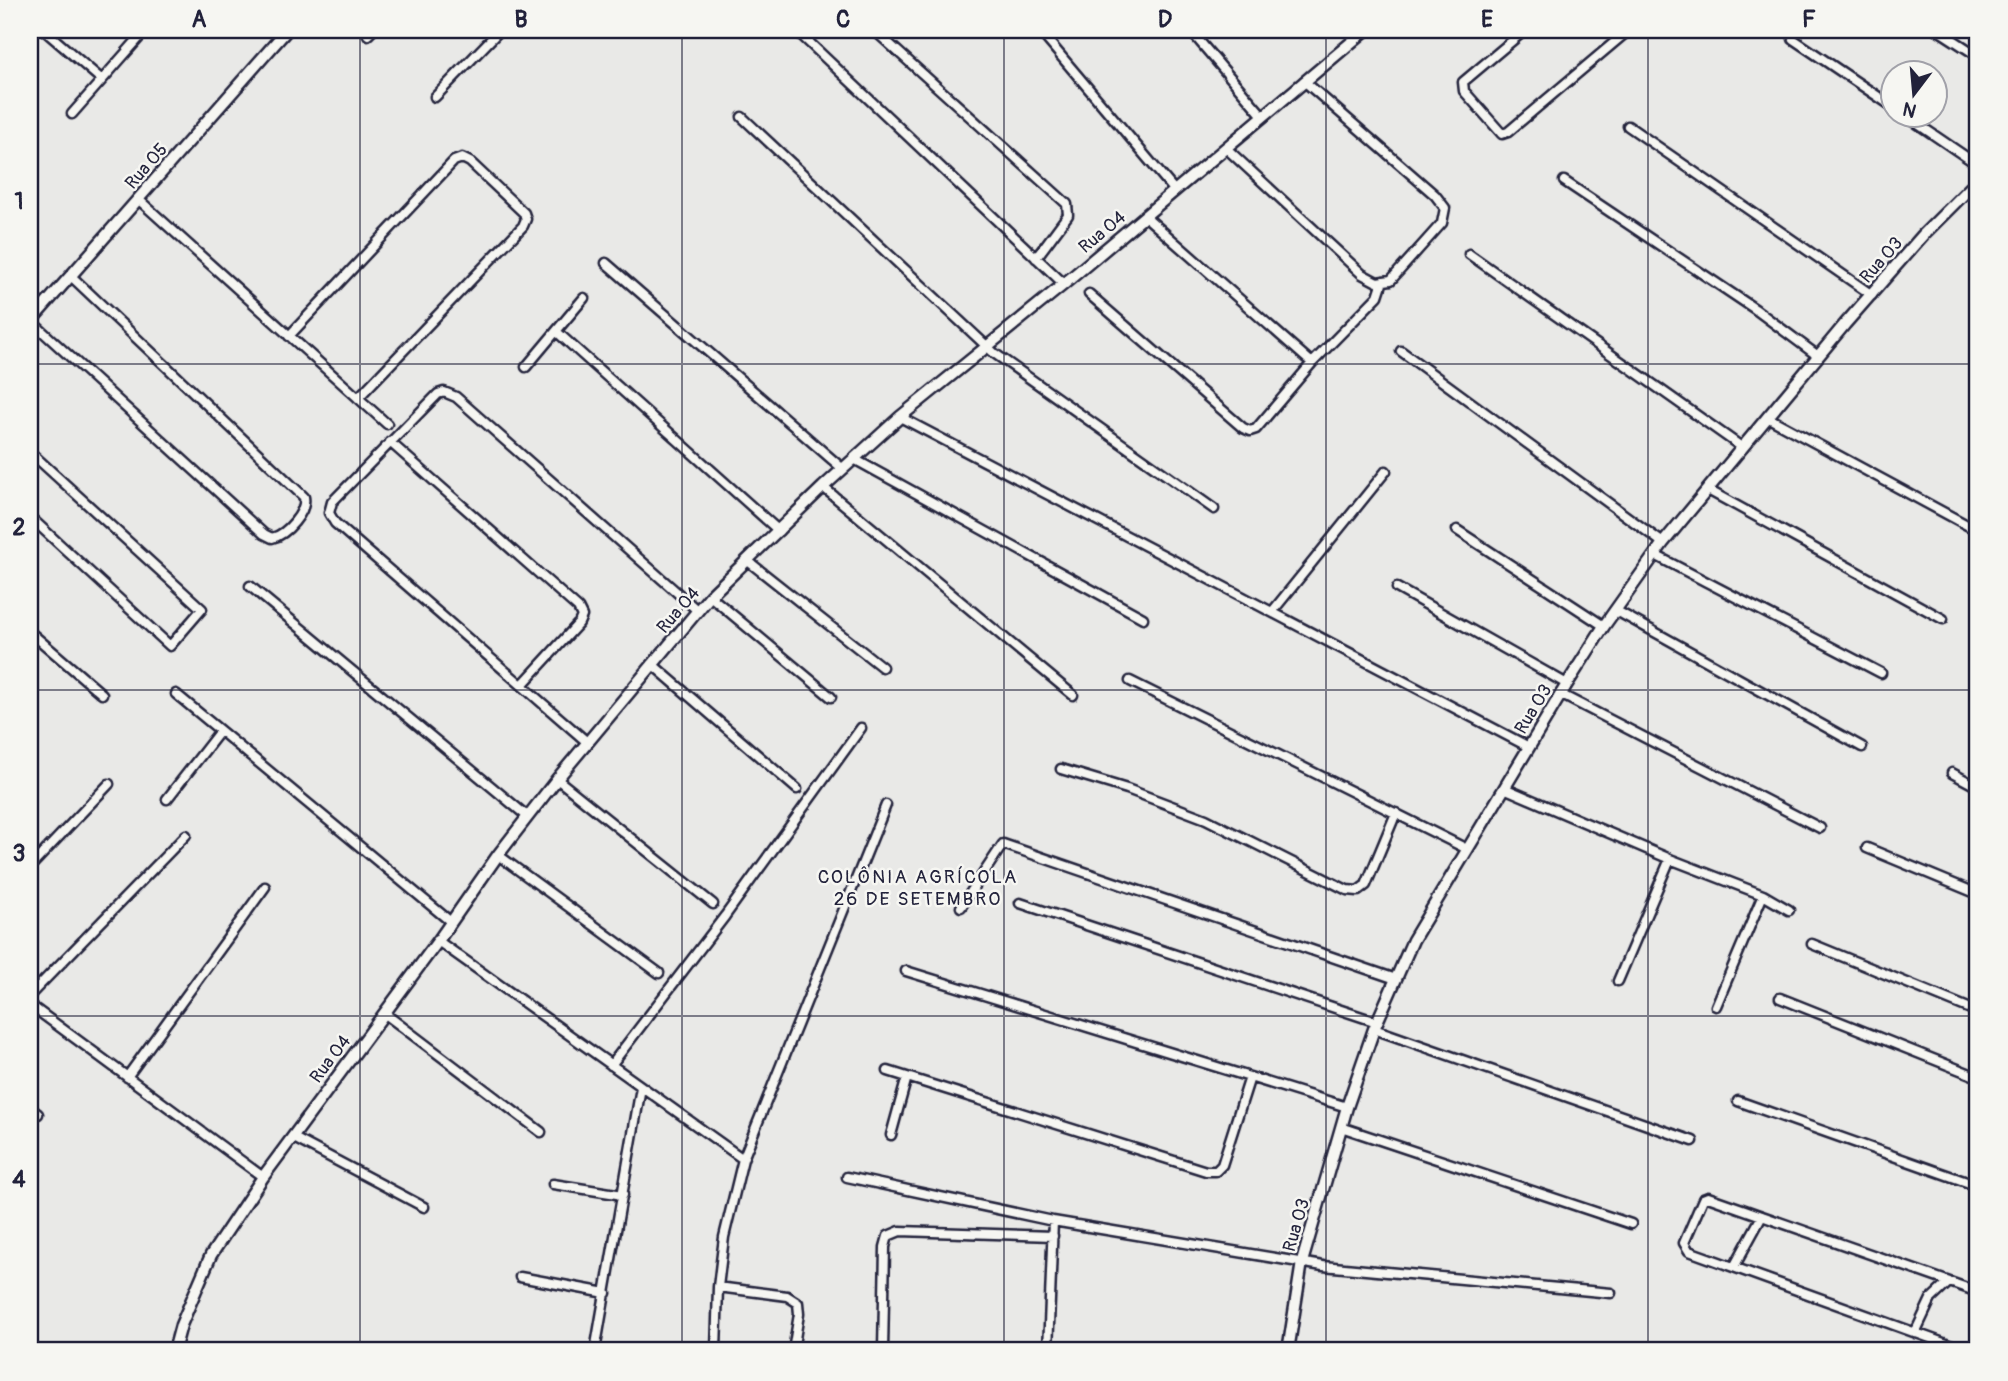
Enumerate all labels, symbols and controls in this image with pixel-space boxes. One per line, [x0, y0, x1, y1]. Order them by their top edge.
text: A [192, 5, 207, 34]
text: B [514, 5, 528, 34]
text: C [836, 5, 850, 34]
text: D [1158, 5, 1172, 34]
text: E [1481, 5, 1493, 34]
text: F [1802, 5, 1816, 34]
north arrow [1878, 60, 1948, 130]
text: N [1900, 96, 1919, 123]
street label: Rua 05 [120, 138, 173, 194]
text: 1 [15, 187, 24, 216]
street label: Rua 04 [1074, 206, 1131, 259]
street label: Rua 03 [1855, 232, 1908, 288]
text: 2 [13, 513, 26, 542]
street label: Rua 04 [652, 582, 705, 638]
street label: Rua 03 [1510, 680, 1557, 738]
text: 3 [13, 839, 25, 868]
district label: COLÔNIA AGRÍCOLA 26 DE SETEMBRO [818, 865, 1018, 911]
street label: Rua 04 [305, 1030, 356, 1088]
text: 4 [12, 1165, 26, 1194]
street label: Rua 03 [1278, 1196, 1315, 1254]

